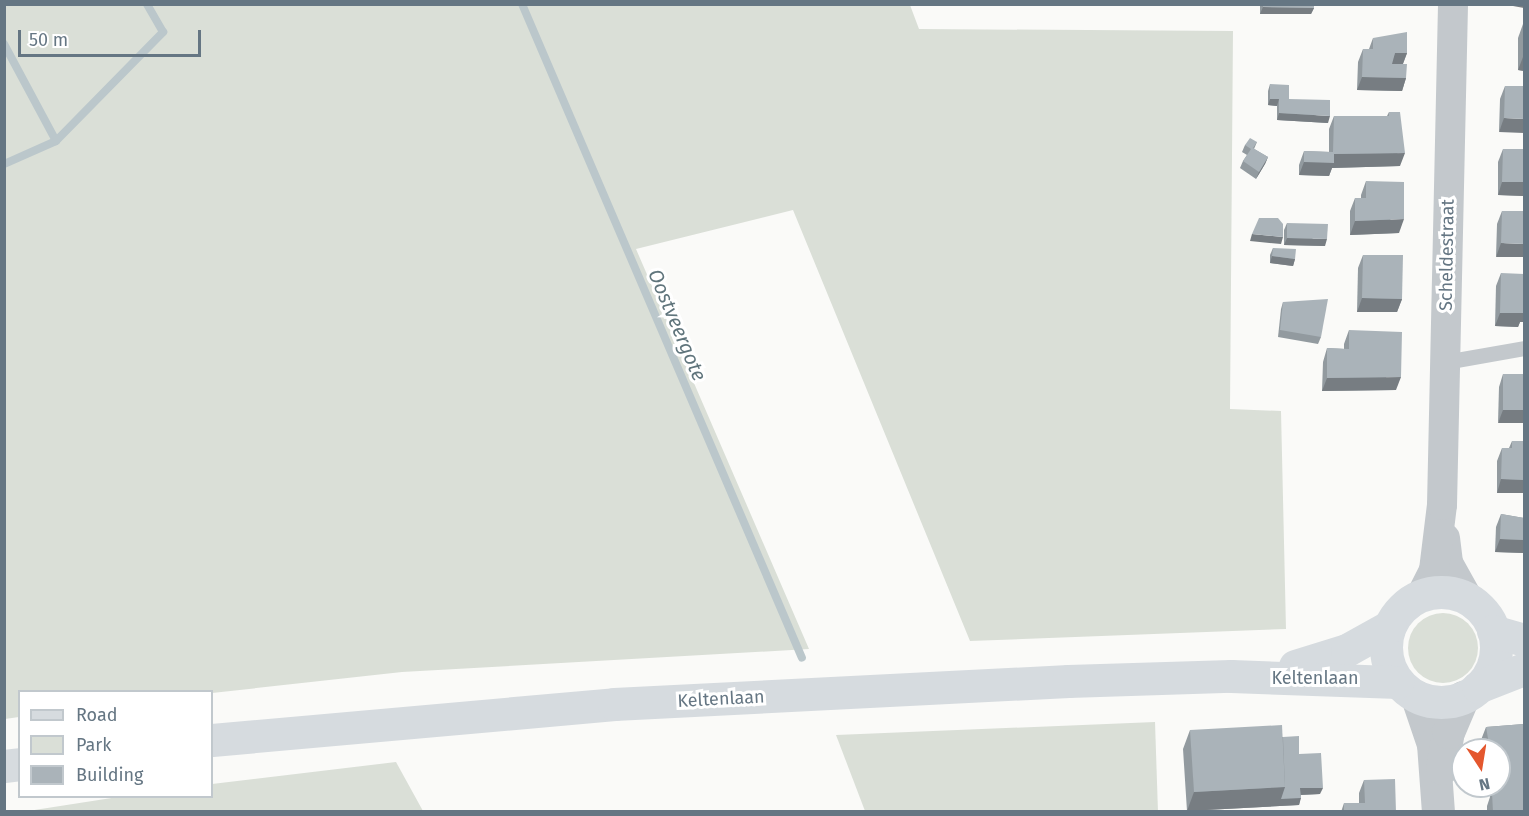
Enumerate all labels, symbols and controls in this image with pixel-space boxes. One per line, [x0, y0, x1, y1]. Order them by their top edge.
scale bar [21, 18, 204, 56]
text: 50 m [29, 29, 68, 51]
street label: Scheldestraat [1435, 199, 1459, 311]
water label: Oostveergote [643, 266, 711, 384]
street label: Keltenlaan [1271, 667, 1359, 689]
street label: Keltenlaan [677, 686, 765, 712]
legend [18, 690, 213, 798]
text: Road [76, 704, 118, 726]
text: Park [76, 734, 111, 756]
north arrow [1451, 738, 1511, 798]
text: Building [76, 764, 143, 786]
text: N [1477, 774, 1492, 795]

